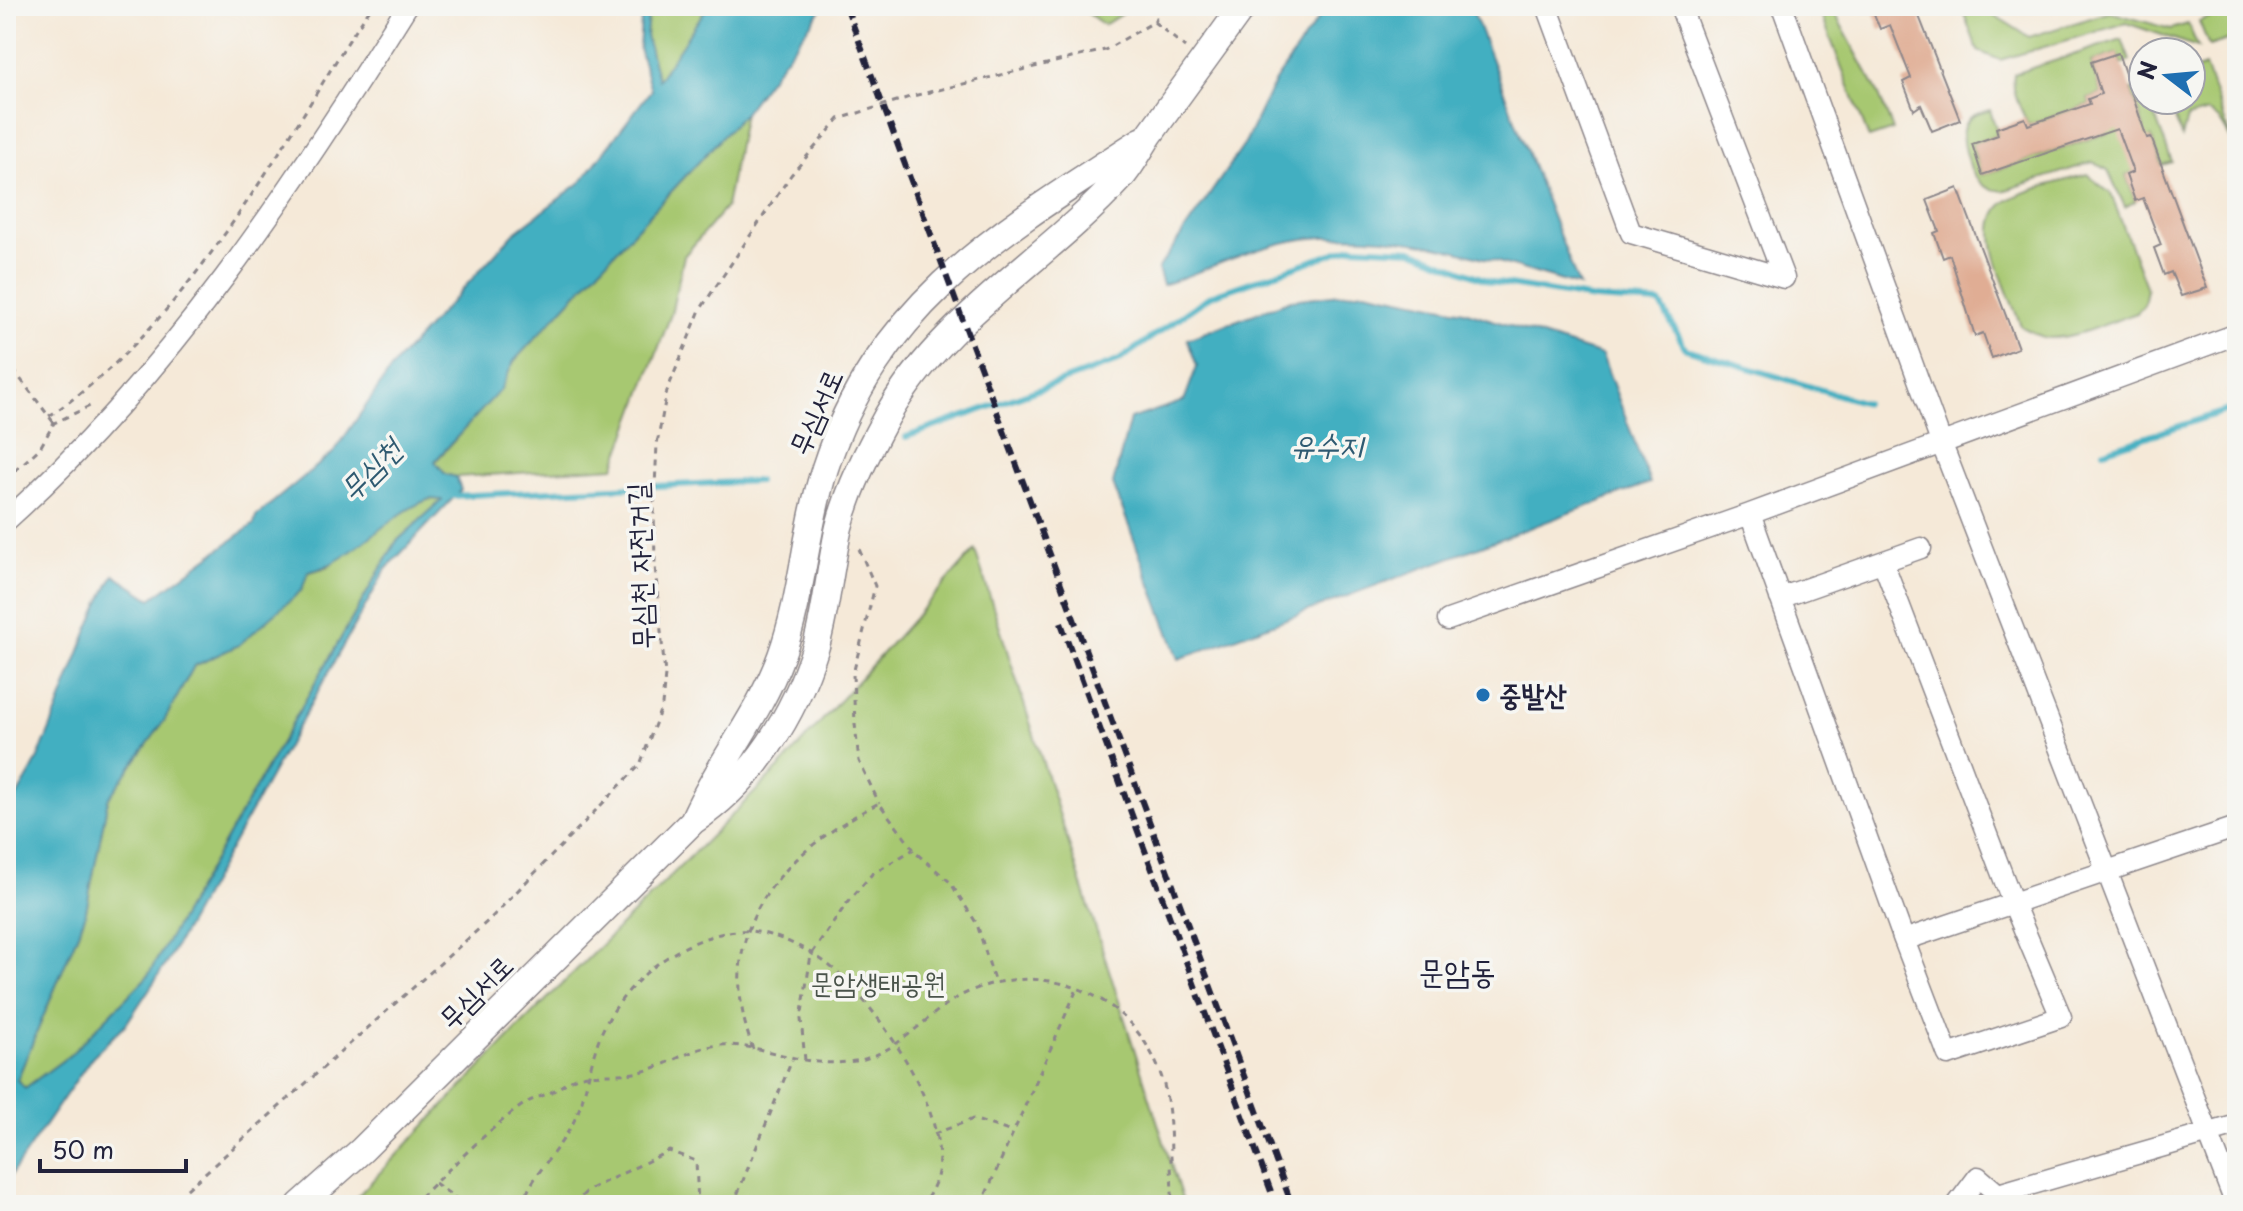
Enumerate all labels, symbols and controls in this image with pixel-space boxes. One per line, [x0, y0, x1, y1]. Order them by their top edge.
north arrow [2127, 36, 2207, 116]
text: N [2128, 57, 2165, 83]
street label: 무심서로 [777, 361, 853, 461]
water label: 유수지 [1291, 421, 1366, 466]
water label: 무심천 [328, 425, 413, 510]
street label: 무심천 자전거길 [614, 482, 663, 650]
place label: 중발산 [1499, 672, 1567, 715]
marker: 중발산 [1474, 686, 1492, 704]
street label: 무심서로 [428, 944, 522, 1038]
district label: 문암동 [1418, 946, 1496, 994]
park label: 문암생태공원 [810, 960, 946, 1003]
scale bar [40, 1123, 186, 1173]
text: 50 m [52, 1131, 114, 1167]

